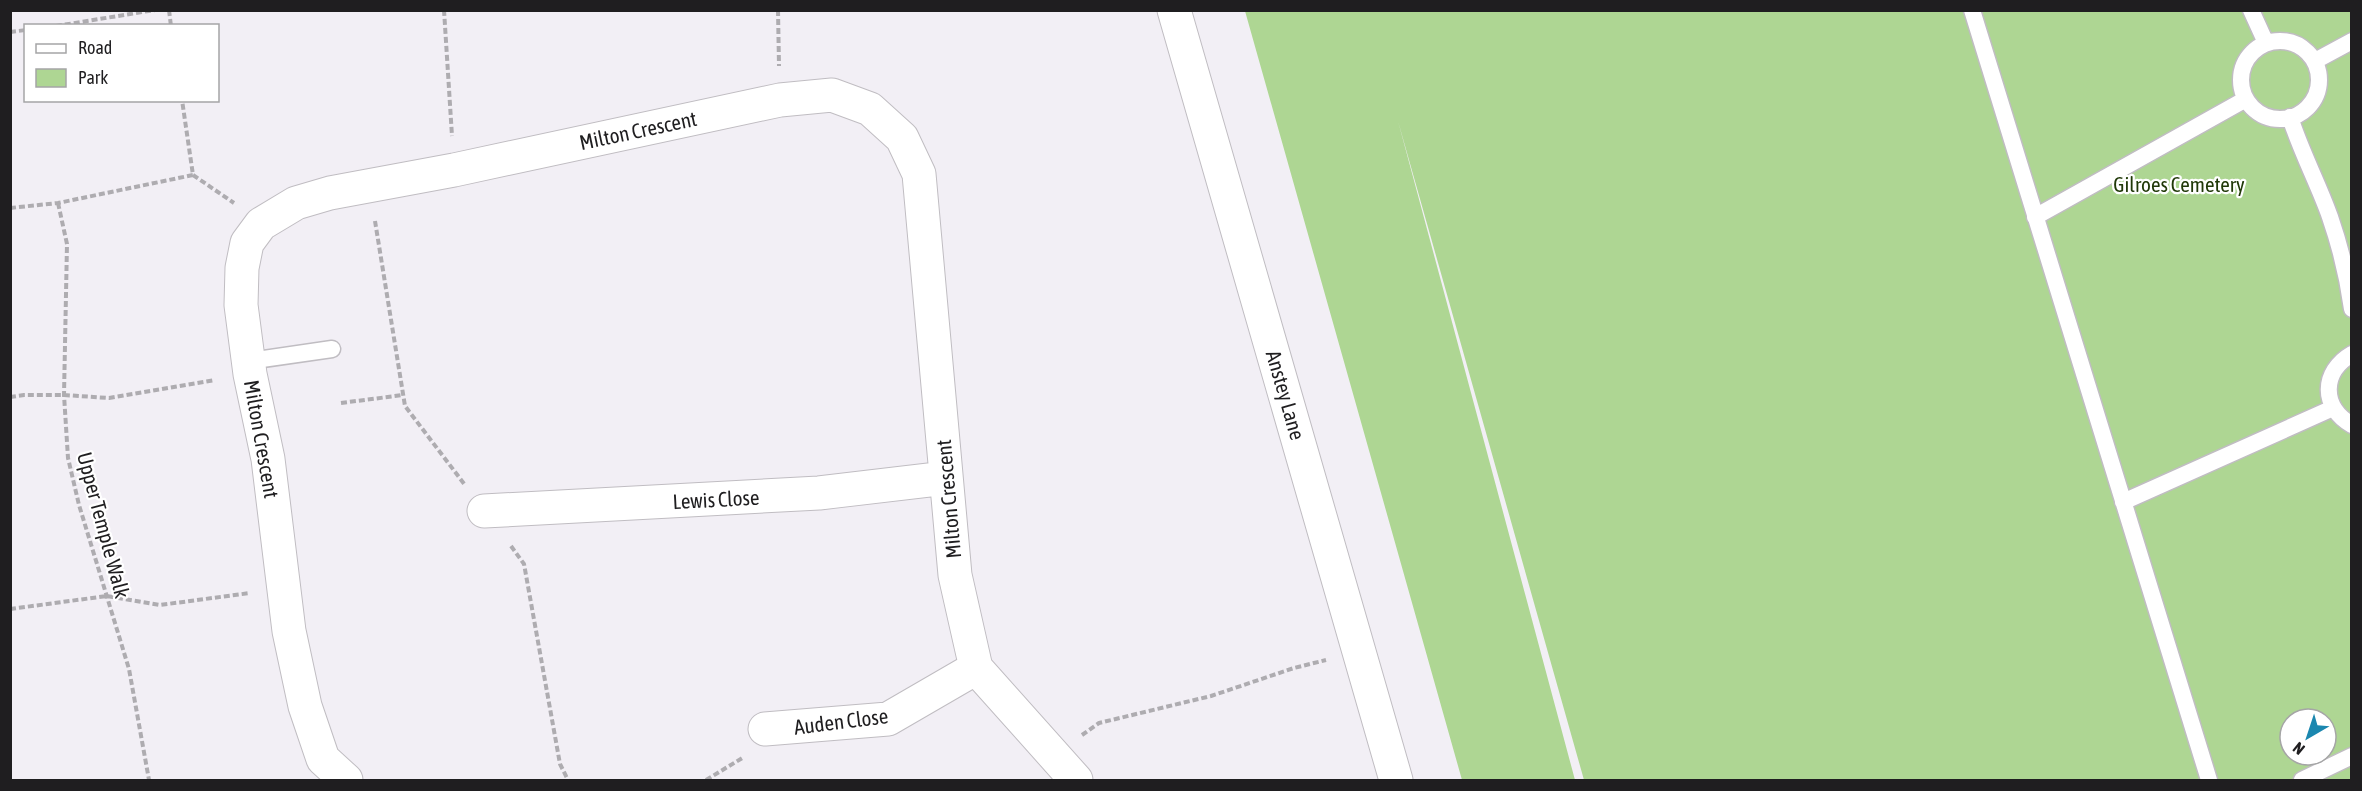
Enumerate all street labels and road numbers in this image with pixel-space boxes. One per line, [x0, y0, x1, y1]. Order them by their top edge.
street label: Milton Crescent [577, 106, 699, 154]
street label: Anstey Lane [1262, 347, 1310, 443]
street label: Milton Crescent [240, 378, 284, 500]
street label: Milton Crescent [931, 438, 965, 560]
street label: Upper Temple Walk [73, 449, 135, 601]
street label: Lewis Close [672, 485, 760, 513]
street label: Auden Close [793, 703, 889, 739]

